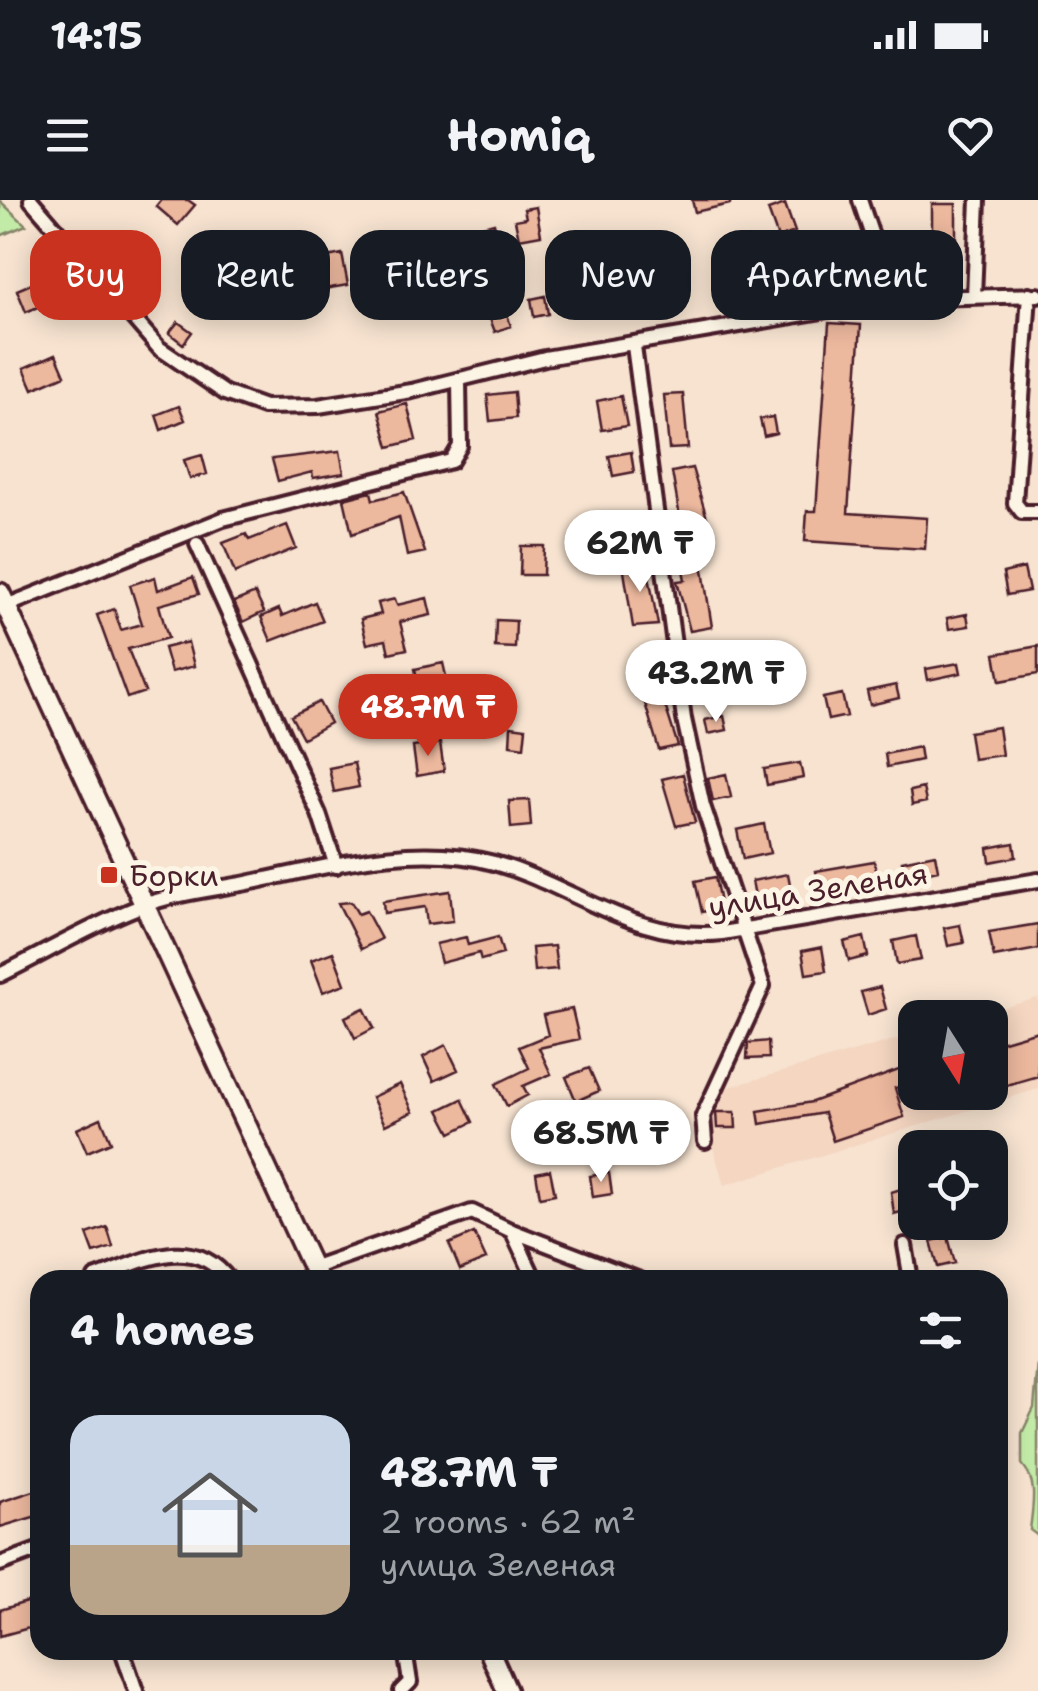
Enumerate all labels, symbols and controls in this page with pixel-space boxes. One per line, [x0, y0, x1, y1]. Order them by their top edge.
text: 14:15 [50, 10, 143, 61]
text: Homiq [447, 105, 591, 165]
icon: menu [40, 108, 95, 163]
icon: heart [943, 108, 998, 163]
chip: Buy [30, 230, 161, 320]
chip: Rent [181, 230, 330, 320]
chip: Filters [350, 230, 525, 320]
chip: New [545, 230, 691, 320]
chip: Apartment [711, 230, 963, 320]
pin: 62M ₸ [570, 510, 710, 595]
text: 62M ₸ [586, 521, 694, 564]
pin: 43.2M ₸ [624, 640, 808, 725]
text: 43.2M ₸ [647, 651, 785, 694]
pin: 48.7M ₸ [336, 674, 520, 759]
text: 48.7M ₸ [360, 685, 496, 728]
street label: улица Зеленая [705, 852, 931, 928]
place label: Борки [129, 855, 219, 896]
marker: Борки [98, 864, 120, 886]
north arrow [898, 1000, 1008, 1110]
map controls [898, 1000, 1008, 1240]
pin: 68.5M ₸ [509, 1100, 693, 1185]
text: 68.5M ₸ [533, 1111, 669, 1154]
button: locate [898, 1130, 1008, 1240]
text: 4 homes [70, 1302, 255, 1358]
icon: filters [913, 1303, 968, 1358]
text: 48.7M ₸ [380, 1444, 558, 1500]
icon: home [150, 1455, 270, 1575]
text: 2 rooms · 62 m² [380, 1500, 636, 1543]
text: улица Зеленая [380, 1543, 616, 1586]

